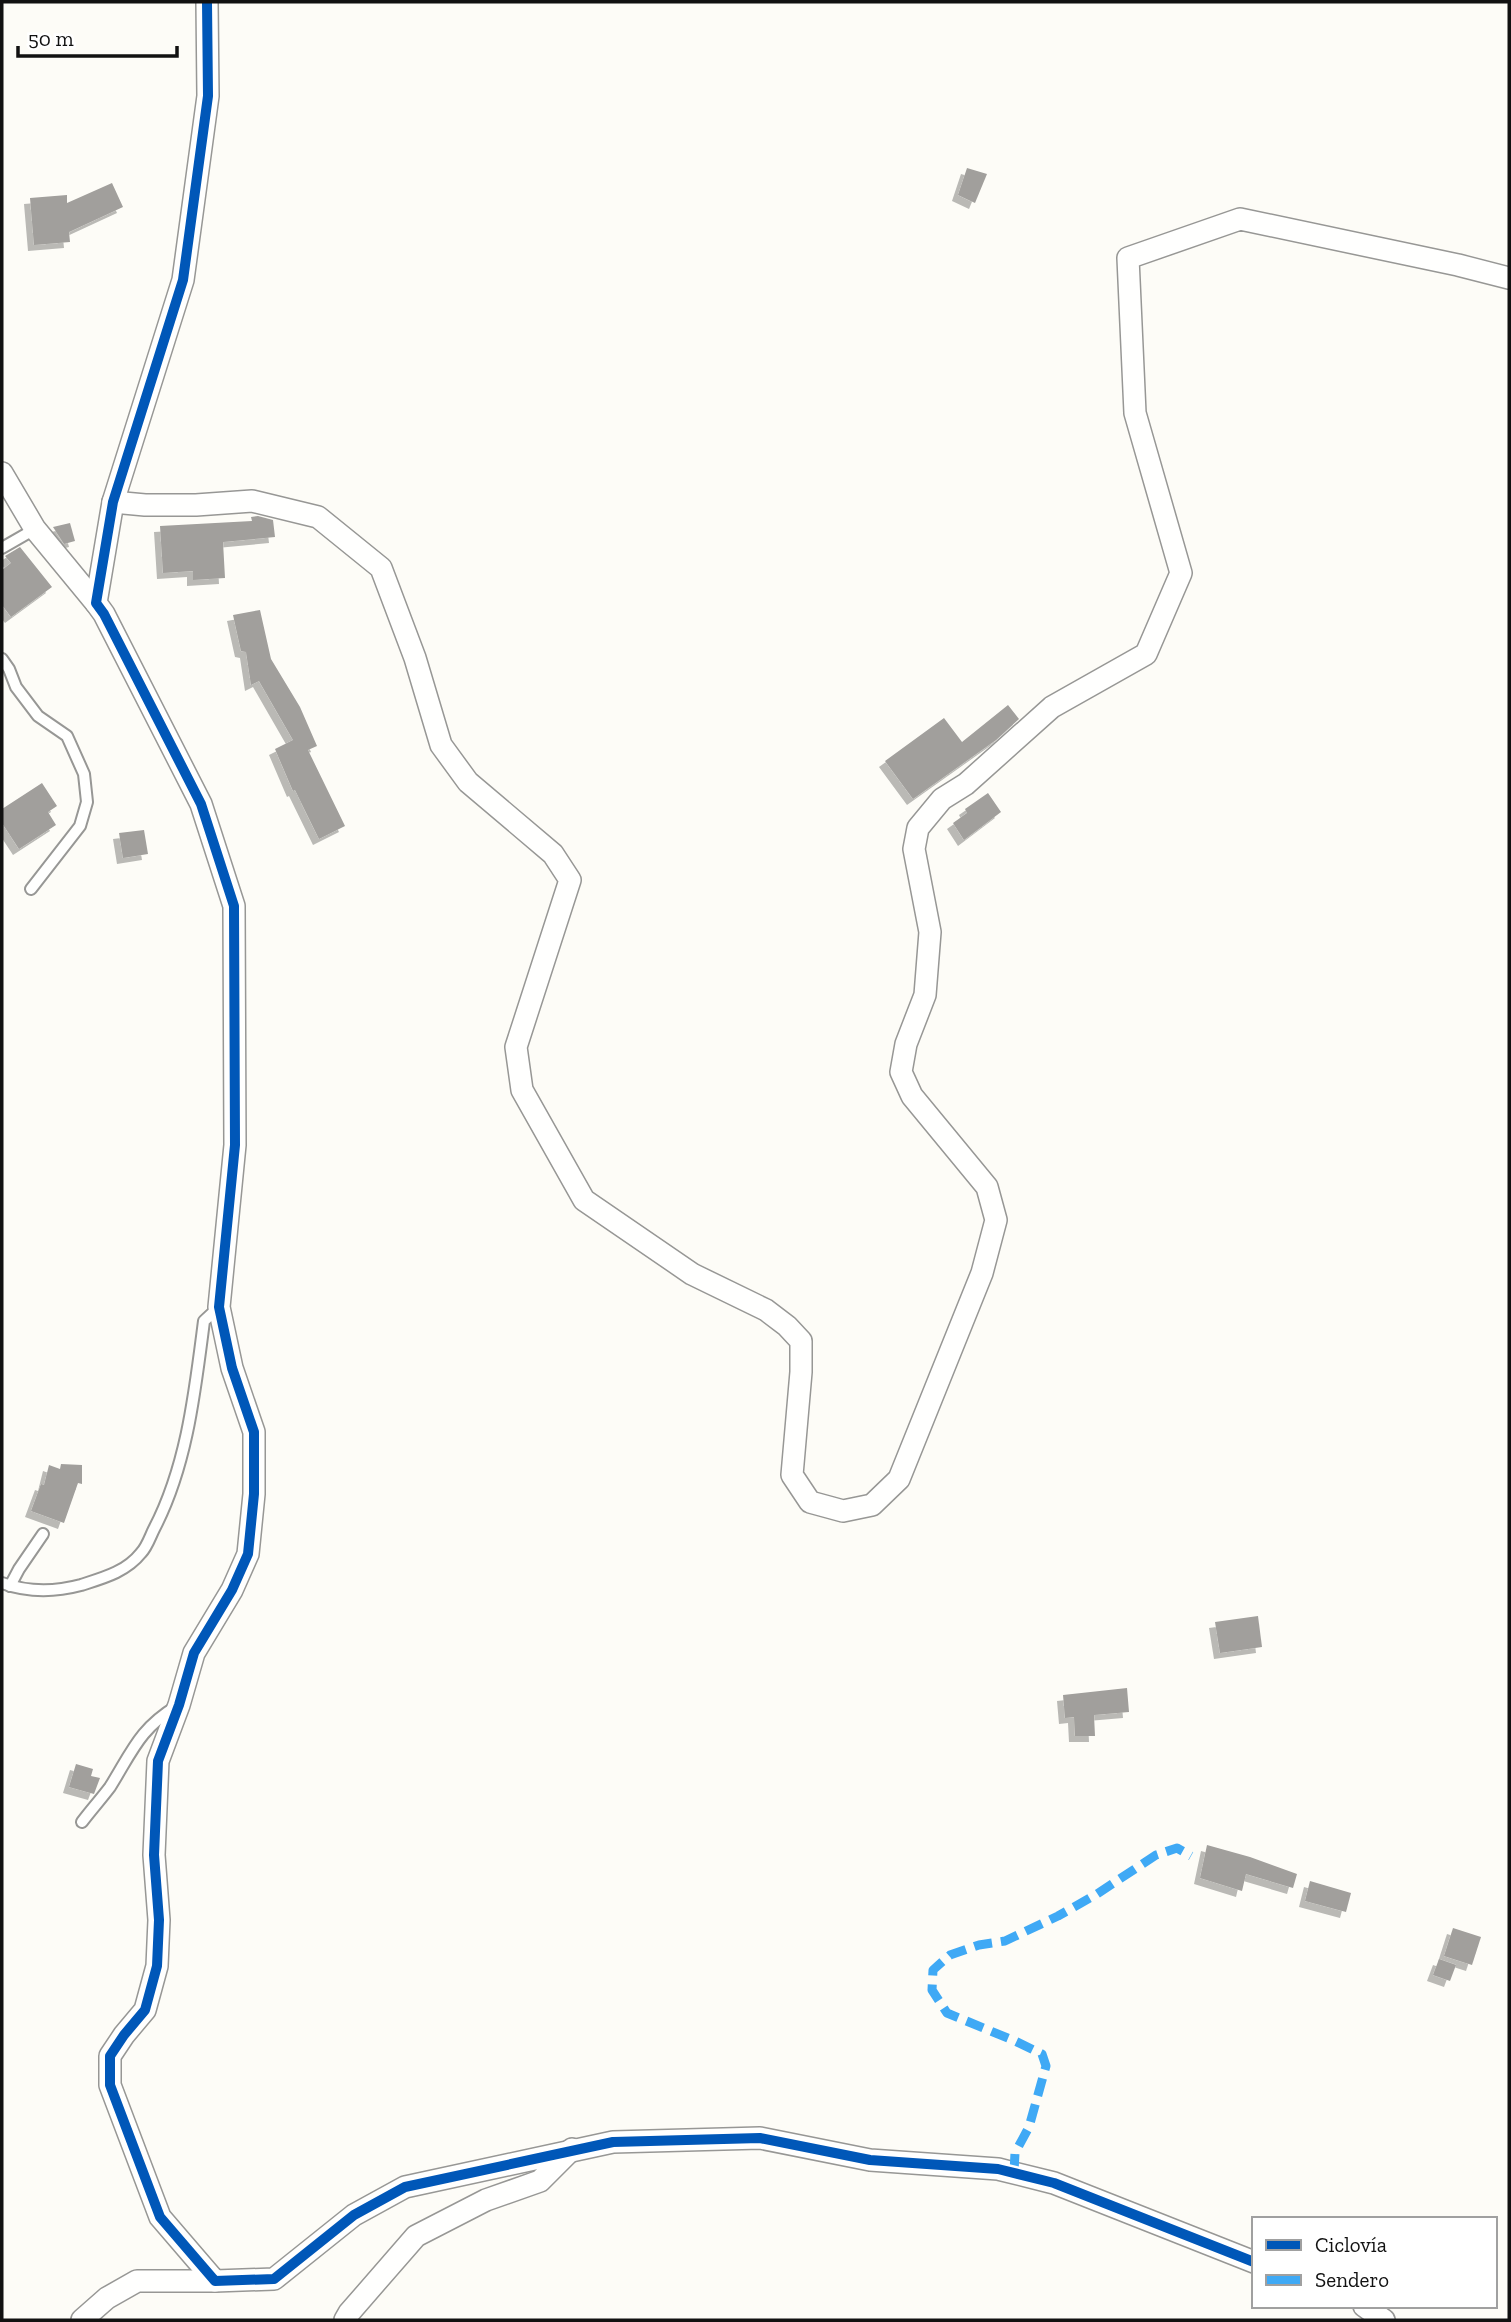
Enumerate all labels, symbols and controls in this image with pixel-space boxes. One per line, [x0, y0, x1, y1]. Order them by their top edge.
scale bar [18, 14, 177, 58]
text: 50 m [28, 26, 74, 51]
legend [1252, 2217, 1497, 2308]
text: Ciclovía [1315, 2232, 1387, 2257]
text: Sendero [1315, 2267, 1389, 2292]

